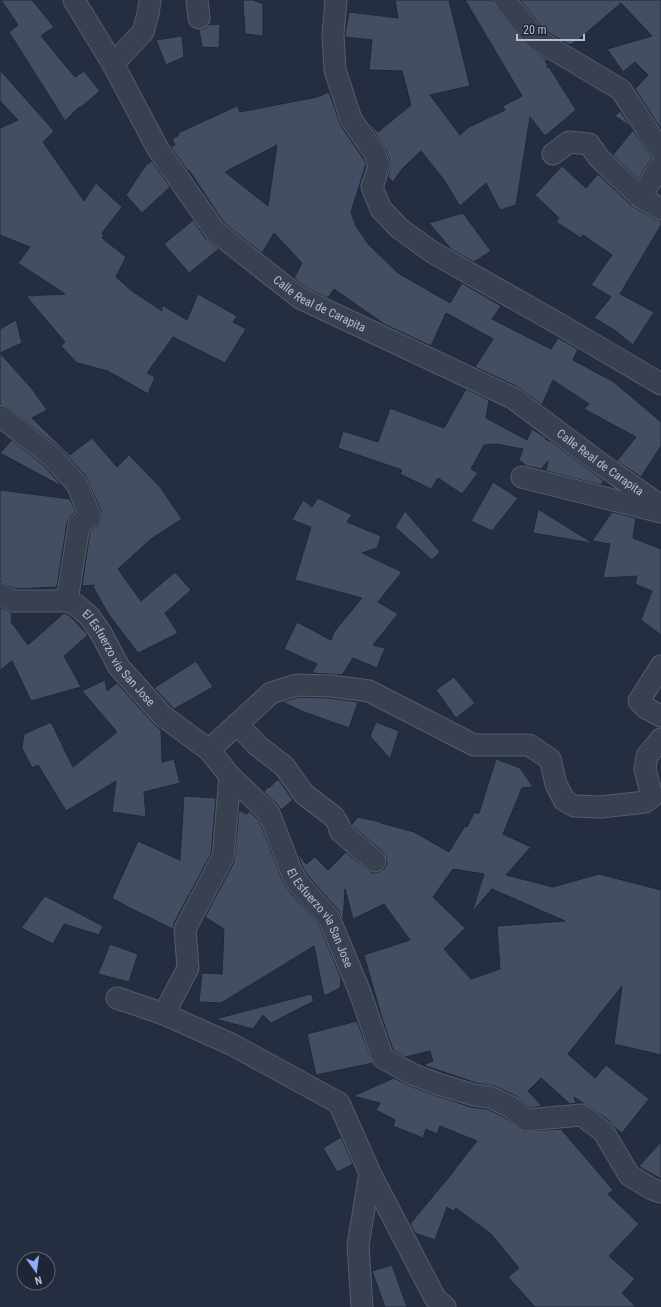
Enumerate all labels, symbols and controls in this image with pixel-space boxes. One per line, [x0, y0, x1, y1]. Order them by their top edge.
scale bar [517, 16, 584, 42]
text: 20 m [523, 23, 547, 37]
street label: Calle Real de Carapita [270, 273, 368, 335]
street label: Calle Real de Carapita [554, 426, 647, 499]
street label: El Esfuerzo via San Jose [80, 607, 158, 709]
street label: El Esfuerzo via San Jose [284, 867, 356, 970]
north arrow [16, 1251, 56, 1291]
text: N [33, 1273, 43, 1287]

